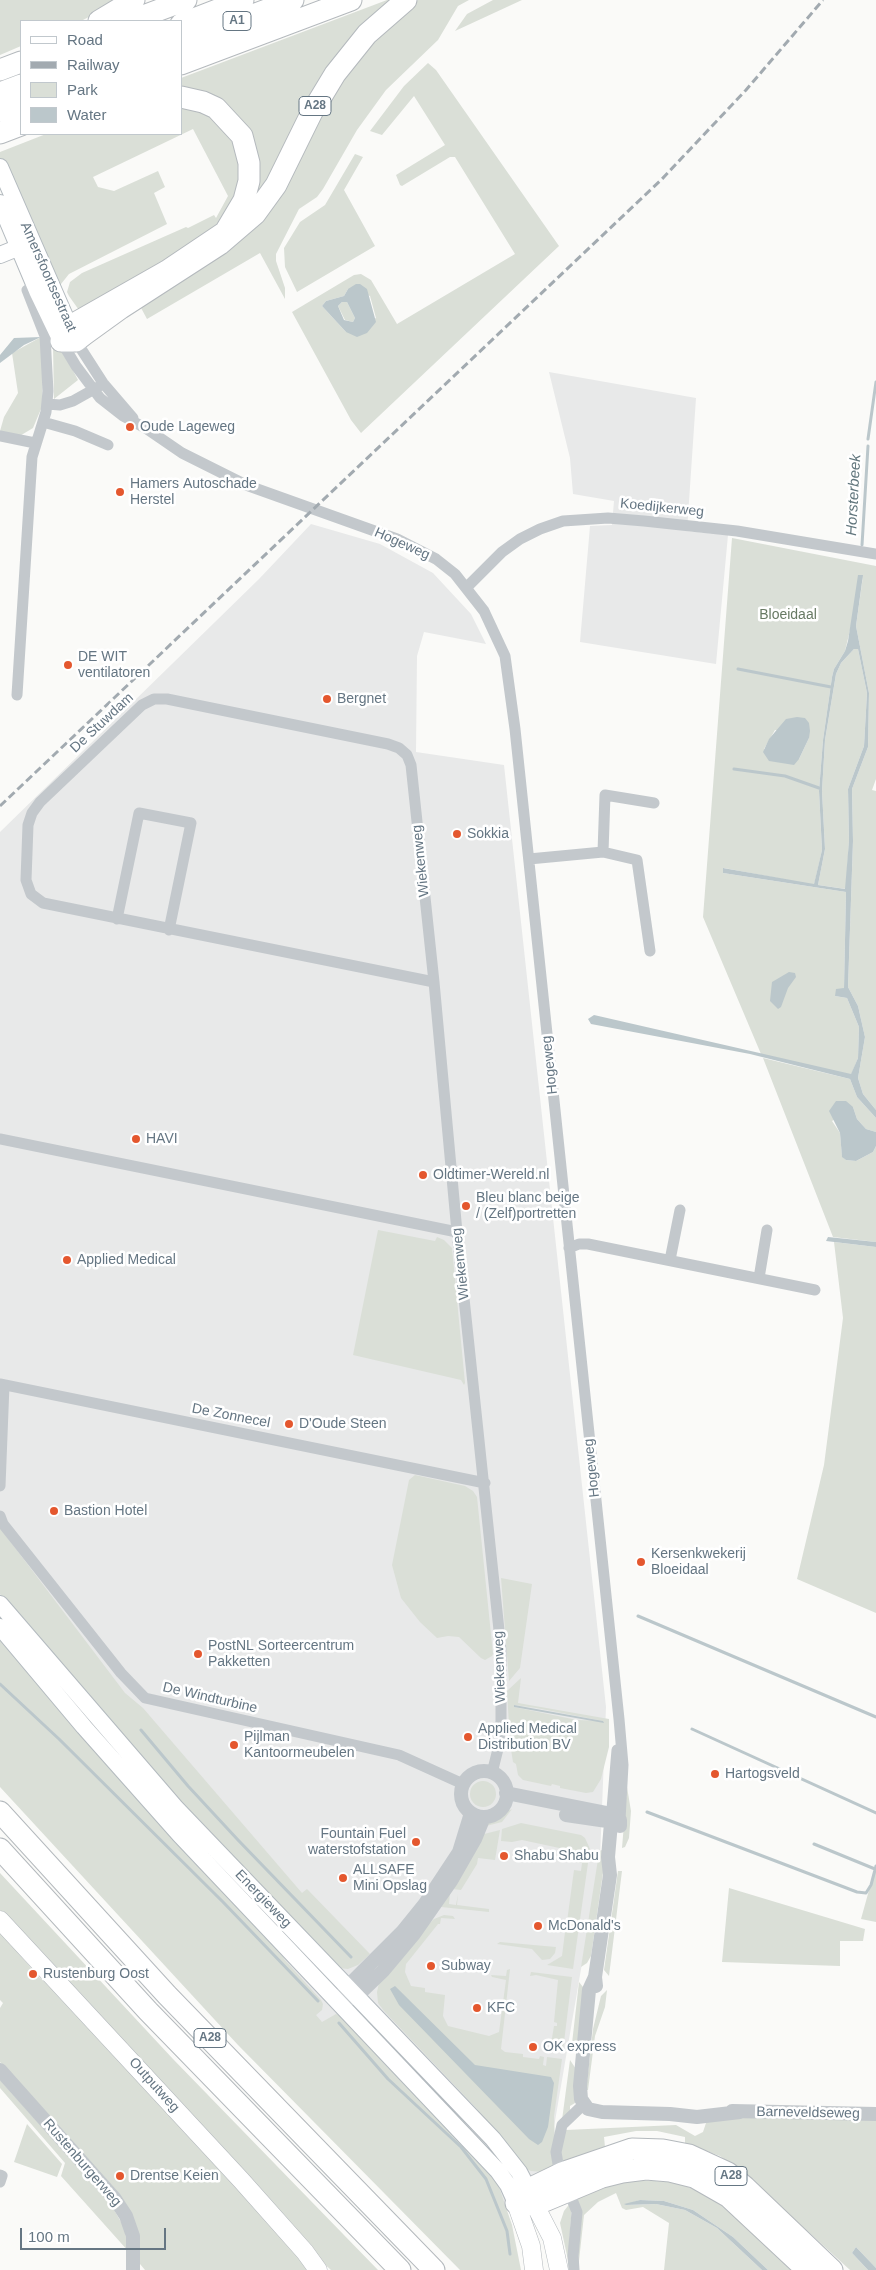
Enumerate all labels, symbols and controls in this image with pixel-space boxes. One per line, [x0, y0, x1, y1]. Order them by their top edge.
road number: A1 [223, 12, 251, 30]
legend [20, 20, 182, 135]
text: Road [67, 31, 103, 48]
text: Railway [67, 56, 120, 73]
text: Park [67, 81, 98, 98]
road number: A28 [299, 96, 331, 115]
text: Water [67, 106, 106, 123]
street label: Amersfoortsestraat [16, 220, 80, 334]
place label: Oude Lageweg [140, 419, 235, 435]
marker: Oude Lageweg [124, 421, 136, 433]
water label: Horsterbeek [843, 454, 865, 536]
place label: Hamers Autoschade Herstel [130, 476, 257, 508]
marker: Hamers Autoschade Herstel [114, 486, 126, 498]
street label: Koedijkerweg [619, 495, 705, 521]
street label: Hogeweg [372, 524, 432, 564]
park label: Bloeidaal [759, 607, 817, 623]
place label: DE WIT ventilatoren [78, 649, 150, 682]
marker: DE WIT ventilatoren [62, 659, 74, 671]
street label: De Stuwdam [67, 690, 137, 756]
place label: Bergnet [337, 691, 386, 707]
marker: Bergnet [321, 693, 333, 705]
street label: Wiekenweg [409, 824, 433, 898]
place label: Sokkia [467, 826, 509, 842]
marker: Sokkia [451, 828, 463, 840]
street label: Hogeweg [539, 1035, 561, 1095]
place label: HAVI [146, 1131, 178, 1147]
marker: HAVI [130, 1133, 142, 1145]
place label: Oldtimer-Wereld.nl [433, 1167, 549, 1183]
marker: Oldtimer-Wereld.nl [417, 1169, 429, 1181]
place label: Bleu blanc beige / (Zelf)portretten [476, 1190, 580, 1222]
marker: Bleu blanc beige / (Zelf)portretten [460, 1200, 472, 1212]
street label: Wiekenweg [449, 1227, 473, 1301]
place label: Applied Medical [77, 1252, 176, 1268]
marker: Applied Medical [61, 1254, 73, 1266]
street label: De Zonnecel [190, 1400, 272, 1432]
place label: D'Oude Steen [299, 1416, 387, 1432]
marker: D'Oude Steen [283, 1418, 295, 1430]
street label: Hogeweg [581, 1438, 603, 1498]
place label: Bastion Hotel [64, 1503, 147, 1519]
marker: Bastion Hotel [48, 1505, 60, 1517]
place label: Kersenkwekerij Bloeidaal [651, 1546, 746, 1578]
marker: Kersenkwekerij Bloeidaal [635, 1556, 647, 1568]
street label: Wiekenweg [490, 1631, 510, 1703]
place label: PostNL Sorteercentrum Pakketten [208, 1638, 354, 1670]
marker: PostNL Sorteercentrum Pakketten [192, 1648, 204, 1660]
street label: De Windturbine [161, 1679, 259, 1717]
place label: Applied Medical Distribution BV [478, 1721, 577, 1754]
place label: Pijlman Kantoormeubelen [244, 1729, 355, 1761]
marker: Applied Medical Distribution BV [462, 1731, 474, 1743]
marker: Pijlman Kantoormeubelen [228, 1739, 240, 1751]
place label: Hartogsveld [725, 1766, 800, 1782]
marker: Hartogsveld [709, 1768, 721, 1780]
place label: Fountain Fuel waterstofstation [308, 1826, 406, 1858]
marker: Fountain Fuel waterstofstation [410, 1836, 422, 1848]
place label: Shabu Shabu [514, 1848, 599, 1864]
marker: Shabu Shabu [498, 1850, 510, 1862]
place label: ALLSAFE Mini Opslag [353, 1862, 427, 1894]
street label: Energieweg [231, 1867, 295, 1931]
marker: ALLSAFE Mini Opslag [337, 1872, 349, 1884]
place label: McDonald's [548, 1918, 621, 1934]
marker: McDonald's [532, 1920, 544, 1932]
place label: Subway [441, 1958, 491, 1974]
marker: Subway [425, 1960, 437, 1972]
place label: Rustenburg Oost [43, 1966, 149, 1982]
marker: Rustenburg Oost [27, 1968, 39, 1980]
place label: KFC [487, 2000, 515, 2016]
marker: KFC [471, 2002, 483, 2014]
road number: A28 [194, 2029, 226, 2048]
place label: OK express [543, 2039, 616, 2055]
marker: OK express [527, 2041, 539, 2053]
street label: Outputweg [125, 2054, 183, 2116]
street label: Barneveldseweg [756, 2104, 860, 2122]
street label: Rustenburgerweg [39, 2116, 125, 2210]
road number: A28 [715, 2166, 747, 2186]
place label: Drentse Keien [130, 2168, 219, 2184]
marker: Drentse Keien [114, 2170, 126, 2182]
scale bar [22, 2218, 169, 2250]
text: 100 m [28, 2228, 70, 2245]

